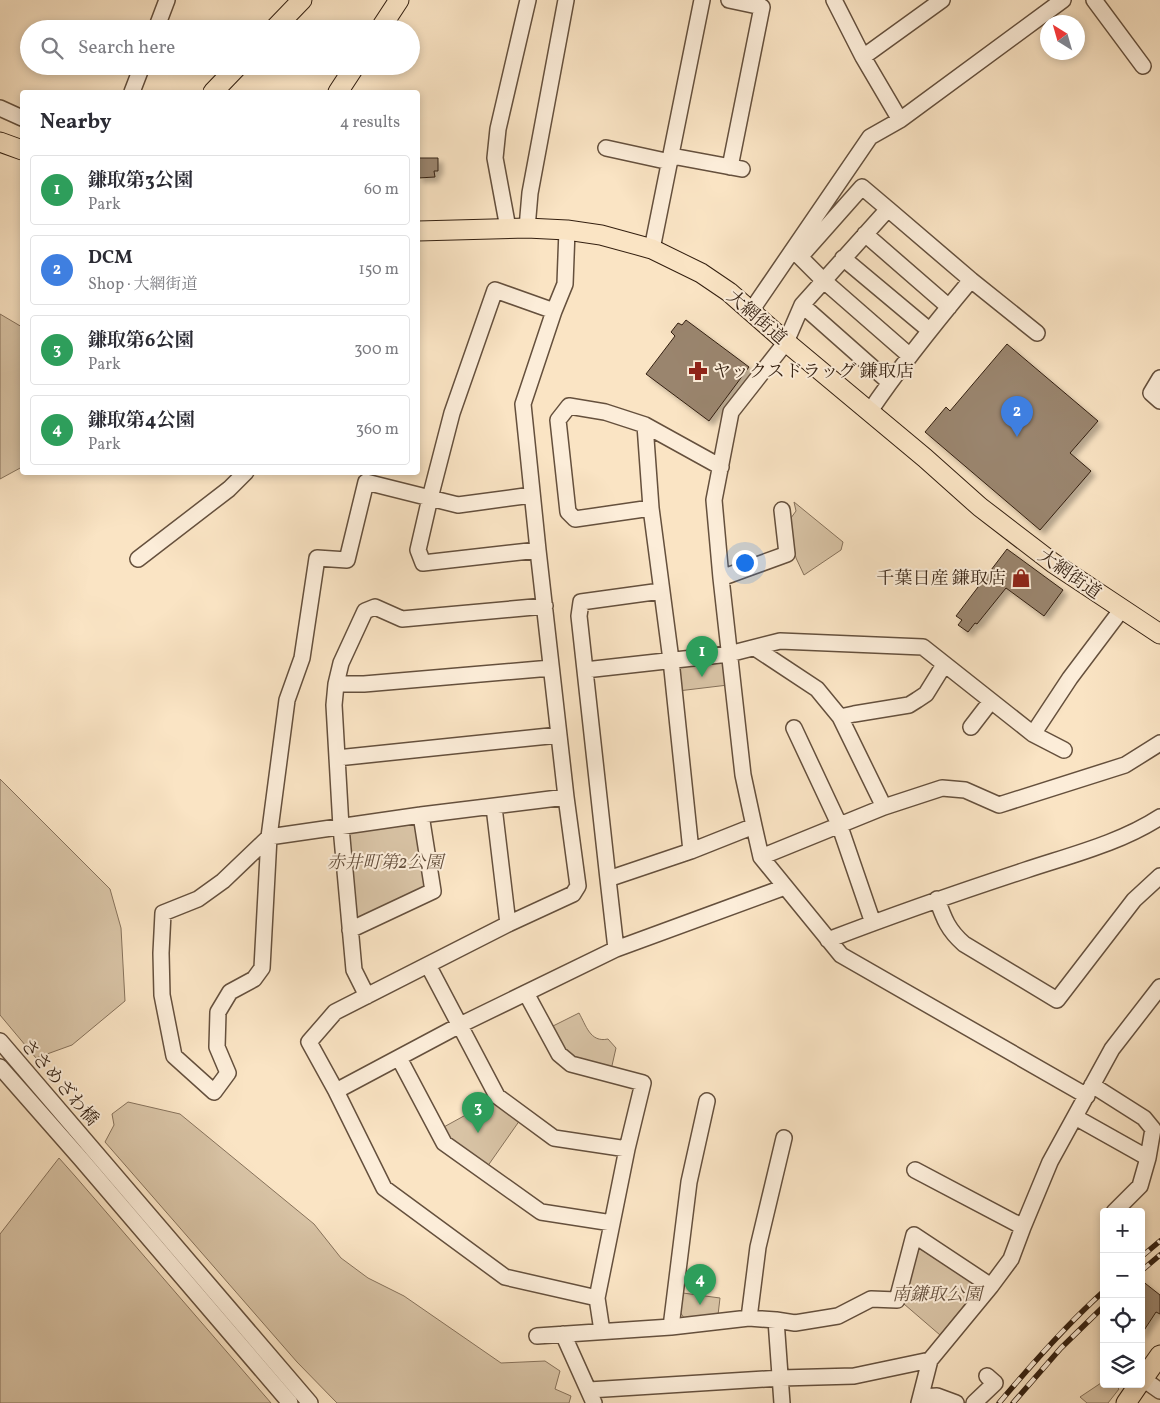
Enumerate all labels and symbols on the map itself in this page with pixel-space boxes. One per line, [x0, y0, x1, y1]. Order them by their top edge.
north arrow [1040, 15, 1085, 60]
street label: 大網街道 [721, 285, 791, 351]
pharmacy icon: ヤックスドラッグ 鎌取店 [687, 360, 709, 382]
place label: ヤックスドラッグ 鎌取店 [713, 360, 914, 385]
pin: 2 [1001, 396, 1033, 437]
street label: 大網街道 [1032, 544, 1106, 606]
your location [732, 550, 758, 576]
place label: 千葉日産 鎌取店 [876, 567, 1006, 592]
shop icon: 千葉日産 鎌取店 [1010, 567, 1032, 589]
pin: 1 [686, 636, 718, 677]
park label: 赤井町第2公園 [327, 851, 446, 876]
street label: ささめざわ橋 [14, 1034, 104, 1132]
pin: 3 [462, 1092, 494, 1133]
pin: 4 [684, 1264, 716, 1305]
park label: 南鎌取公園 [892, 1283, 985, 1308]

